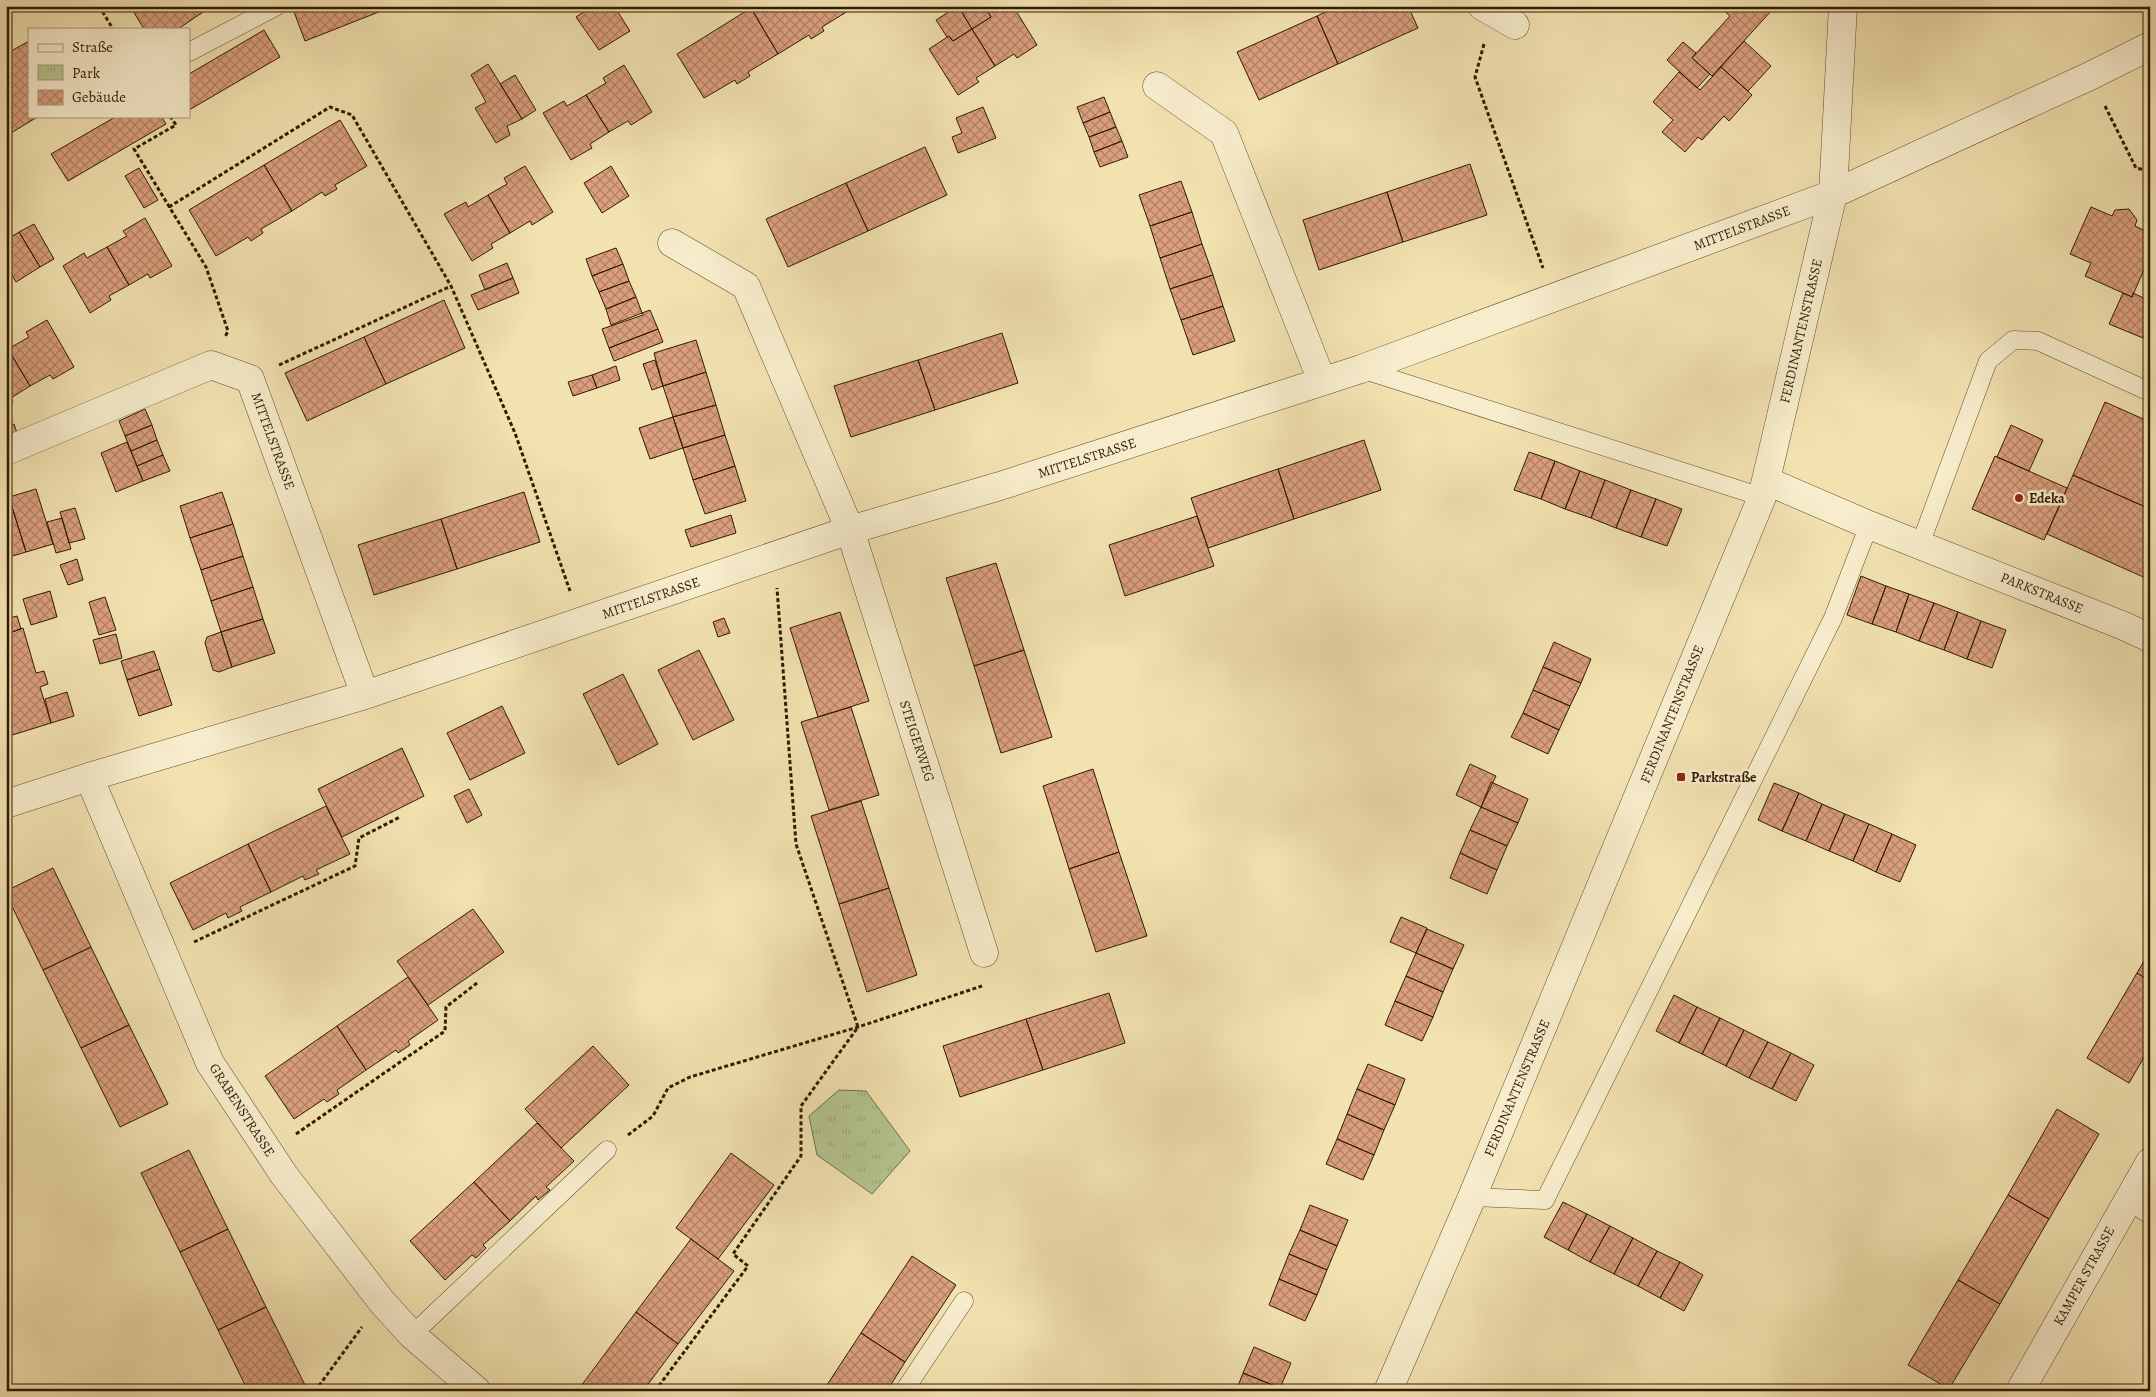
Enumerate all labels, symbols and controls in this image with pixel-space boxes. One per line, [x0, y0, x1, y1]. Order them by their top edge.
legend [28, 28, 190, 118]
text: Straße [72, 37, 113, 57]
text: Park [72, 63, 101, 83]
text: Gebäude [72, 87, 126, 107]
street label: MITTELSTRASSE [1691, 201, 1793, 255]
street label: FERDINANTENSTRASSE [1775, 257, 1827, 405]
street label: MITTELSTRASSE [247, 390, 299, 492]
street label: MITTELSTRASSE [1035, 433, 1139, 483]
place label: Edeka [2029, 489, 2065, 508]
marker: Edeka [2013, 492, 2025, 504]
street label: PARKSTRASSE [1998, 568, 2086, 618]
street label: MITTELSTRASSE [600, 572, 702, 624]
street label: FERDINANTENSTRASSE [1636, 642, 1708, 786]
street label: STEIGERWEG [895, 698, 939, 784]
place label: Parkstraße [1691, 768, 1757, 787]
marker: Parkstraße [1675, 771, 1687, 783]
street label: FERDINANTENSTRASSE [1479, 1016, 1555, 1160]
street label: GRABENSTRASSE [205, 1060, 279, 1160]
street label: KAMPER STRASSE [2049, 1223, 2119, 1329]

